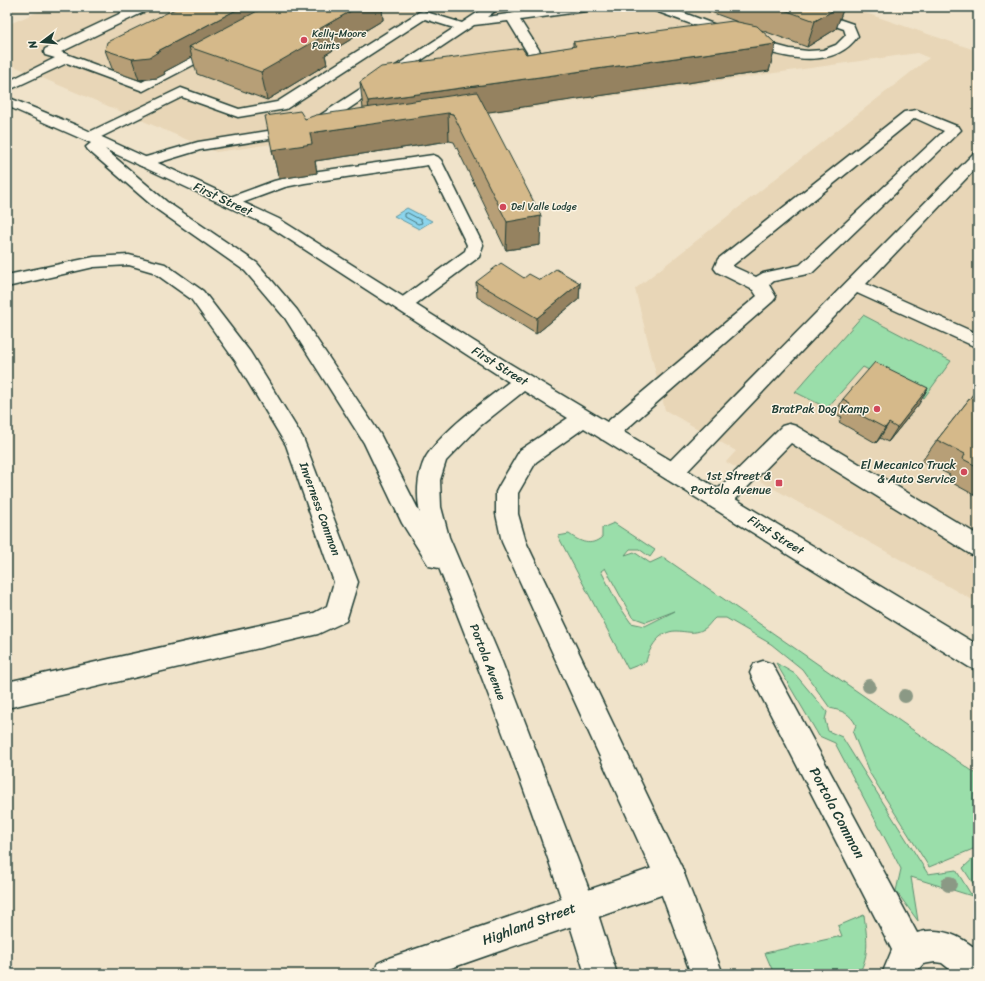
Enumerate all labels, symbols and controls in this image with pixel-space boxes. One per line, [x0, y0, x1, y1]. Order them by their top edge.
north arrow [22, 22, 62, 62]
place label: Kelly-Moore Paints [312, 25, 367, 55]
marker: Kelly-Moore Paints [299, 35, 309, 45]
text: N [23, 38, 43, 52]
street label: First Street [190, 176, 257, 223]
place label: Del Valle Lodge [511, 198, 577, 216]
marker: Del Valle Lodge [498, 202, 508, 212]
street label: First Street [467, 340, 534, 393]
place label: BratPak Dog Kamp [772, 398, 870, 420]
marker: BratPak Dog Kamp [872, 404, 882, 414]
place label: El Mecanico Truck & Auto Service [860, 454, 957, 490]
street label: Inverness Common [292, 458, 347, 560]
place label: 1st Street & Portola Avenue [690, 465, 771, 501]
marker: El Mecanico Truck & Auto Service [959, 467, 969, 477]
marker: 1st Street & Portola Avenue [774, 478, 784, 488]
street label: First Street [743, 509, 810, 562]
street label: Portola Avenue [463, 620, 513, 704]
street label: Portola Common [802, 762, 872, 864]
street label: Highland Street [478, 895, 580, 953]

